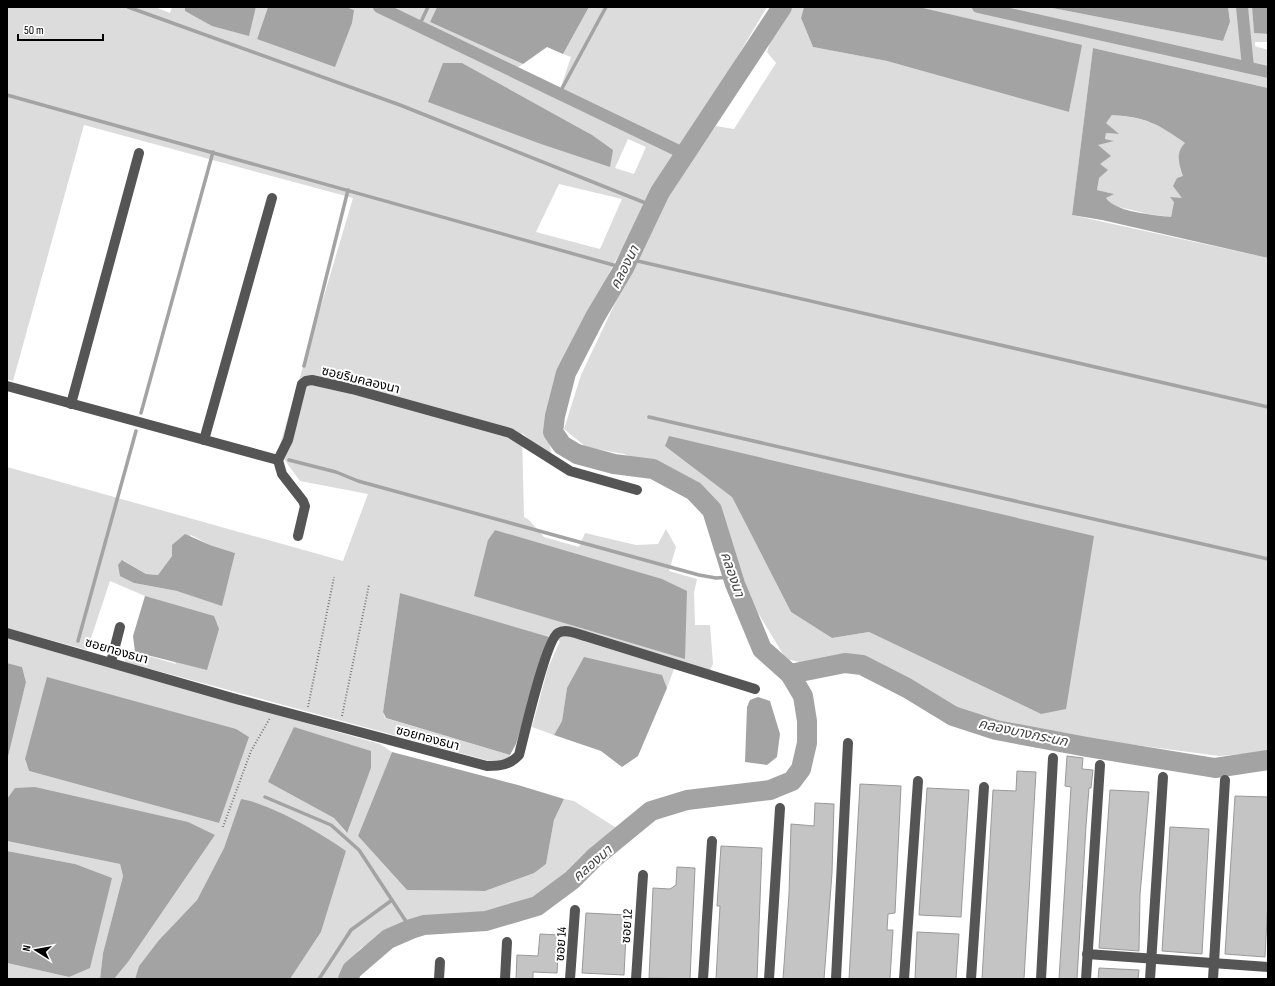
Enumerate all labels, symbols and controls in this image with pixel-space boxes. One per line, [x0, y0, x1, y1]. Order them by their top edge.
scale bar [18, 16, 103, 42]
text: 50 m [24, 23, 44, 38]
water label: คลองนา [606, 242, 643, 292]
street label: ซอยริมคลองนา [320, 363, 401, 397]
water label: คลองนา [717, 549, 749, 600]
street label: ซอยทองธนา [83, 634, 150, 668]
water label: คลองบางกระนก [977, 715, 1070, 750]
street label: ซอยทองธนา [394, 722, 461, 754]
water label: คลองนา [569, 841, 616, 885]
street label: ซอย 12 [618, 908, 636, 944]
street label: ซอย 14 [552, 926, 570, 962]
north arrow [16, 930, 56, 970]
text: N [20, 944, 34, 952]

